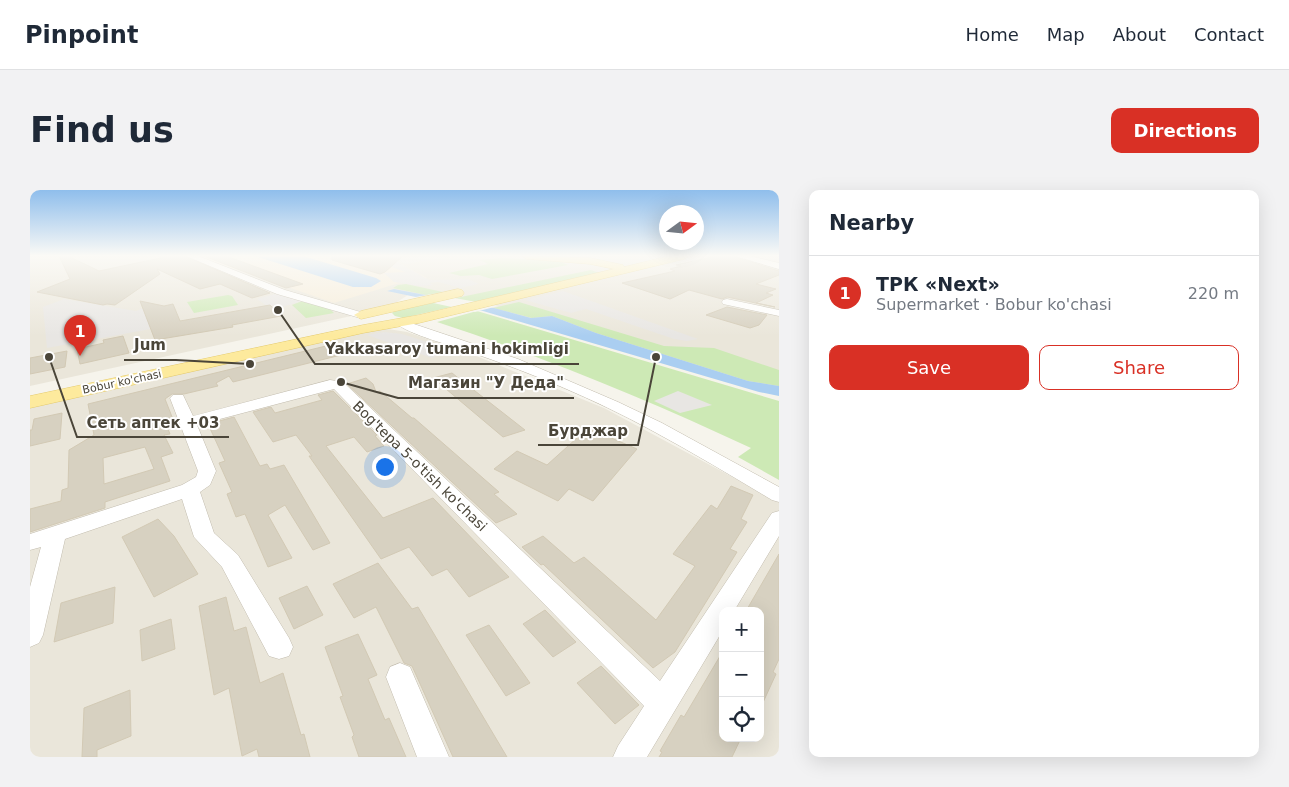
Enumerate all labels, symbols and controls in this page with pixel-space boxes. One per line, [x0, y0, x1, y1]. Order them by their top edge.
text: Pinpoint [25, 21, 138, 49]
text: Home [966, 24, 1019, 45]
text: Map [1047, 24, 1085, 45]
text: About [1113, 24, 1166, 45]
text: Contact [1194, 24, 1264, 45]
button: Directions [1111, 108, 1259, 153]
text: Find us [30, 110, 174, 150]
north arrow [659, 205, 704, 250]
text: Nearby [829, 211, 914, 235]
text: ТРК «Next» [876, 273, 1000, 295]
text: 1 [839, 284, 851, 303]
text: 220 m [1188, 284, 1239, 303]
text: Supermarket · Bobur ko'chasi [876, 295, 1112, 314]
pin: 1 [64, 315, 96, 356]
callout: Jum [124, 330, 176, 360]
callout: Yakkasaroy tumani hokimligi [315, 334, 579, 364]
text: Jum [133, 336, 166, 354]
text: Yakkasaroy tumani hokimligi [324, 340, 569, 358]
button: Save [829, 345, 1029, 390]
button: Share [1039, 345, 1239, 390]
street label: Bobur ko'chasi [81, 367, 163, 397]
callout: Магазин "У Деда" [398, 368, 574, 398]
text: Магазин "У Деда" [408, 374, 564, 392]
street label: Bog'tepa 5-o'tish ko'chasi [350, 398, 490, 534]
callout: Сеть аптек +03 [77, 407, 229, 437]
text: Сеть аптек +03 [87, 414, 219, 432]
callout: Бурджар [538, 415, 638, 445]
text: Бурджар [548, 422, 628, 440]
your location [372, 454, 398, 480]
map controls [719, 607, 764, 742]
button: + [719, 607, 764, 652]
button: − [719, 652, 764, 697]
button: locate [719, 697, 764, 742]

